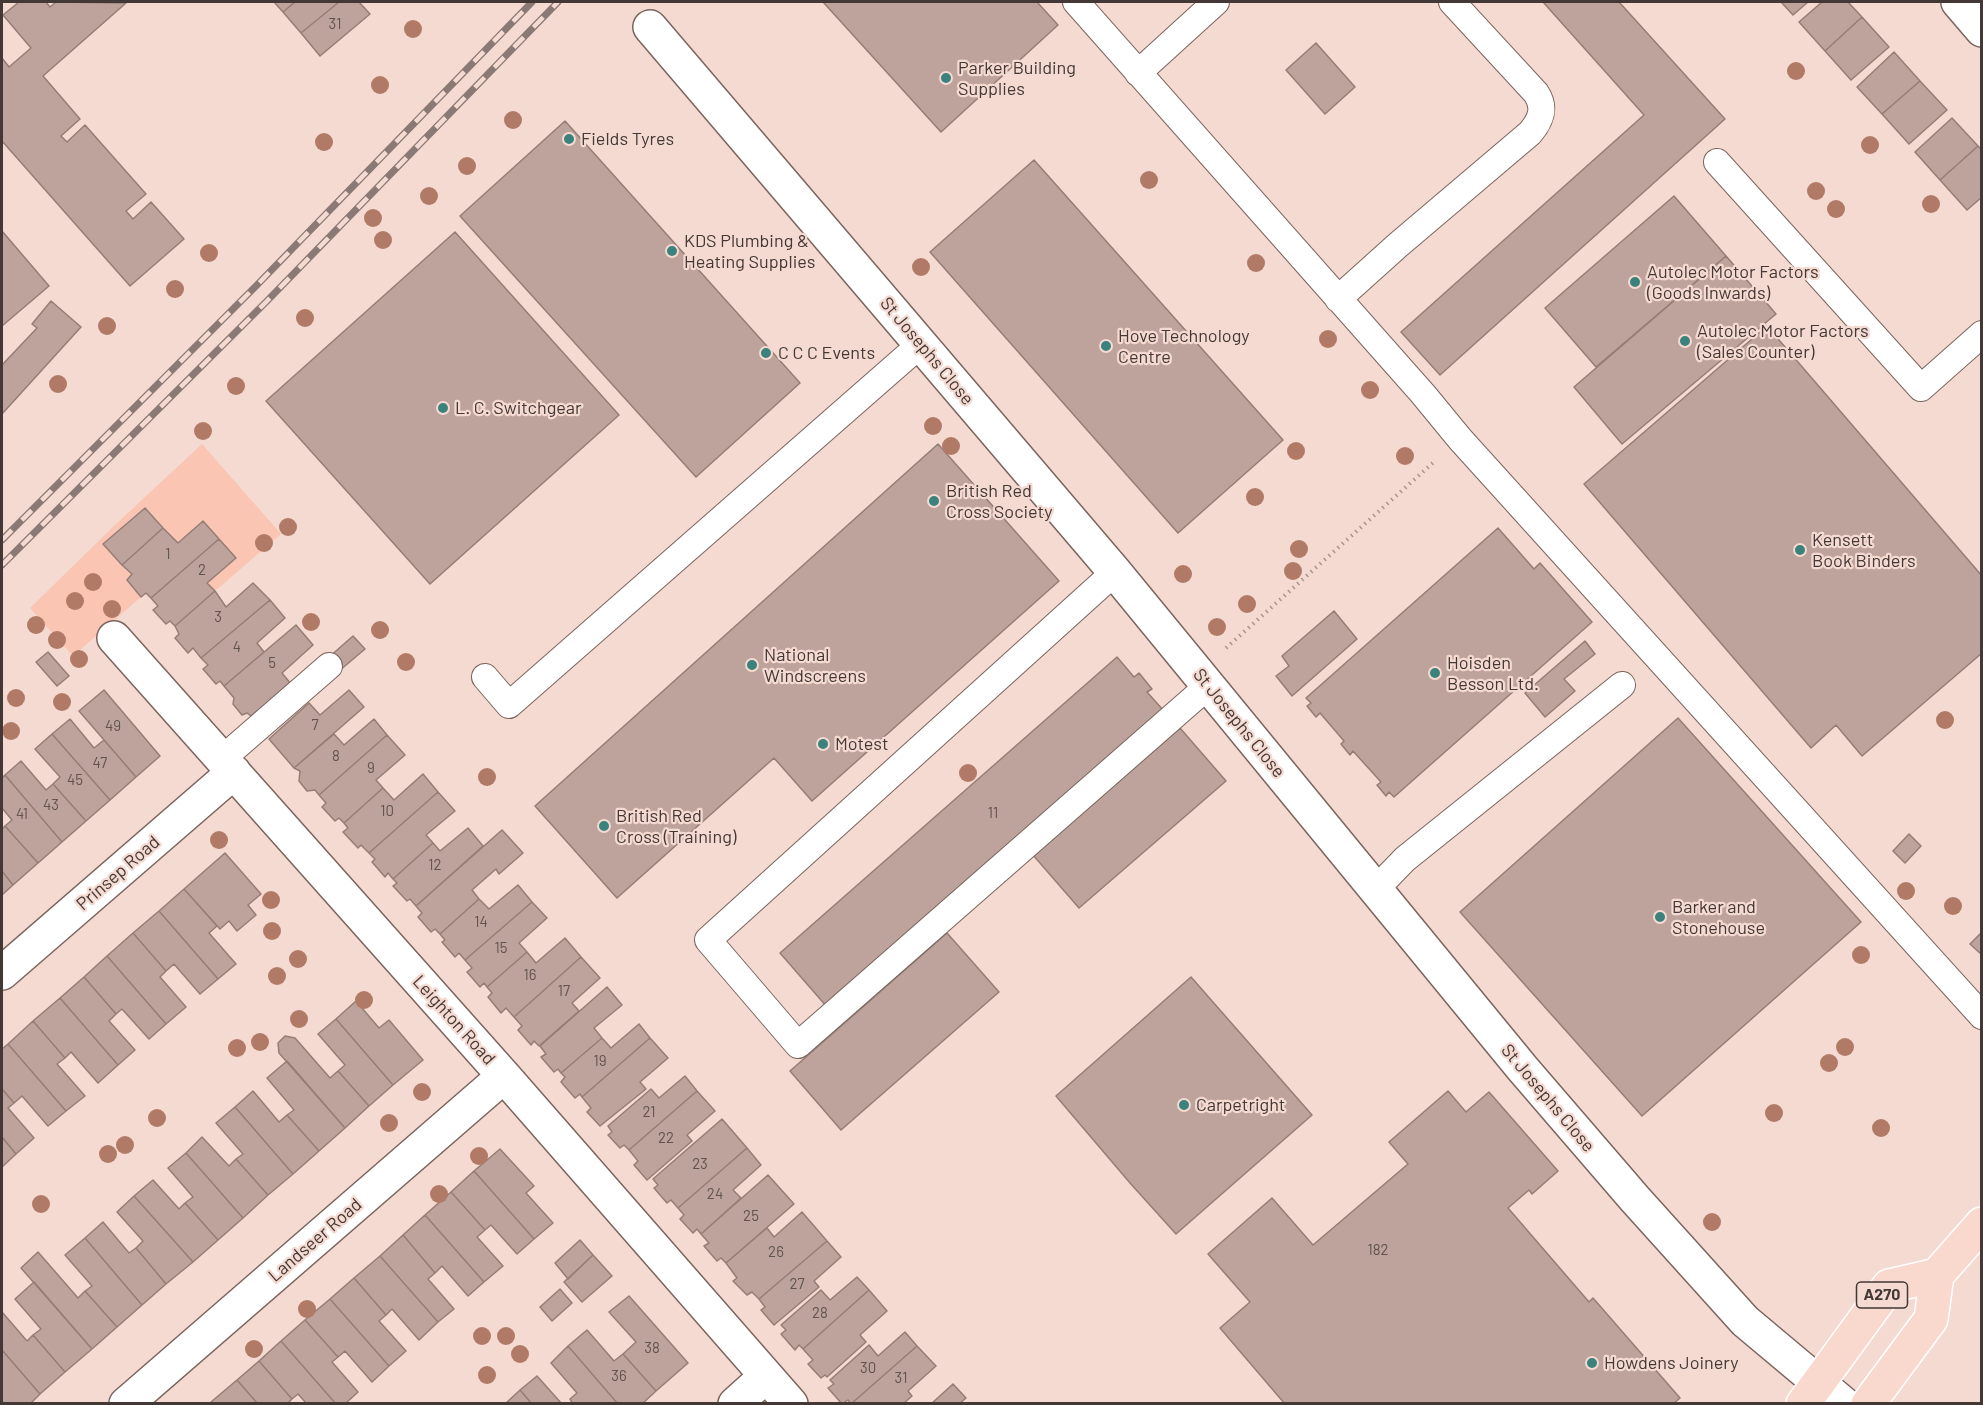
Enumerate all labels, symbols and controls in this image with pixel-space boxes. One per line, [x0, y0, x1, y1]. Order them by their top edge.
house number: 31 [329, 15, 341, 33]
place label: Parker Building Supplies [958, 57, 1076, 100]
marker: Parker Building Supplies [939, 71, 953, 85]
place label: Fields Tyres [581, 128, 674, 150]
marker: Fields Tyres [562, 132, 576, 146]
place label: KDS Plumbing & Heating Supplies [684, 230, 815, 272]
marker: KDS Plumbing & Heating Supplies [665, 244, 679, 258]
place label: Autolec Motor Factors (Goods Inwards) [1647, 261, 1819, 304]
marker: Autolec Motor Factors (Goods Inwards) [1628, 275, 1642, 289]
street label: St Josephs Close [876, 293, 978, 409]
place label: Autolec Motor Factors (Sales Counter) [1697, 320, 1869, 362]
place label: Hove Technology Centre [1118, 325, 1250, 368]
marker: Autolec Motor Factors (Sales Counter) [1678, 334, 1692, 348]
marker: Hove Technology Centre [1099, 339, 1113, 353]
place label: C C C Events [778, 342, 875, 364]
marker: C C C Events [759, 346, 773, 360]
place label: L. C. Switchgear [455, 397, 582, 419]
marker: L. C. Switchgear [436, 401, 450, 415]
place label: British Red Cross Society [946, 480, 1052, 522]
marker: British Red Cross Society [927, 494, 941, 508]
place label: Kensett Book Binders [1812, 529, 1916, 572]
marker: Kensett Book Binders [1793, 543, 1807, 557]
house number: 1 [165, 545, 171, 563]
house number: 2 [198, 561, 206, 579]
house number: 3 [214, 608, 222, 626]
house number: 4 [233, 638, 241, 656]
place label: National Windscreens [764, 644, 866, 686]
place label: Hoisden Besson Ltd. [1447, 652, 1539, 694]
house number: 5 [268, 654, 276, 672]
marker: National Windscreens [745, 658, 759, 672]
street label: St Josephs Close [1188, 664, 1290, 782]
marker: Hoisden Besson Ltd. [1428, 666, 1442, 680]
house number: 7 [311, 716, 319, 734]
house number: 49 [105, 717, 121, 735]
place label: Motest [835, 733, 888, 755]
marker: Motest [816, 737, 830, 751]
house number: 8 [332, 747, 340, 765]
house number: 47 [93, 754, 107, 772]
house number: 9 [367, 759, 375, 777]
house number: 45 [67, 771, 83, 789]
house number: 43 [43, 796, 59, 814]
house number: 10 [380, 802, 394, 820]
house number: 11 [988, 804, 998, 822]
house number: 41 [16, 805, 28, 823]
place label: British Red Cross (Training) [616, 805, 736, 848]
marker: British Red Cross (Training) [597, 819, 611, 833]
street label: Prinsep Road [72, 831, 164, 915]
house number: 12 [428, 856, 442, 874]
place label: Barker and Stonehouse [1672, 896, 1765, 938]
marker: Barker and Stonehouse [1653, 910, 1667, 924]
house number: 14 [474, 913, 488, 931]
house number: 15 [495, 939, 507, 957]
house number: 16 [524, 966, 536, 984]
street label: Leighton Road [408, 971, 500, 1069]
house number: 17 [558, 982, 570, 1000]
street label: St Josephs Close [1497, 1040, 1599, 1156]
house number: 19 [593, 1052, 607, 1070]
place label: Carpetright [1196, 1094, 1285, 1116]
marker: Carpetright [1177, 1098, 1191, 1112]
house number: 21 [642, 1103, 656, 1121]
house number: 22 [658, 1129, 674, 1147]
house number: 23 [692, 1155, 708, 1173]
house number: 24 [707, 1185, 723, 1203]
street label: Landseer Road [264, 1194, 366, 1286]
house number: 25 [743, 1207, 759, 1225]
house number: 182 [1367, 1241, 1389, 1259]
house number: 26 [768, 1243, 784, 1261]
house number: 27 [789, 1275, 805, 1293]
road number: A270 [1856, 1282, 1908, 1308]
house number: 28 [812, 1304, 828, 1322]
house number: 38 [644, 1339, 660, 1357]
place label: Howdens Joinery [1604, 1352, 1739, 1374]
marker: Howdens Joinery [1585, 1356, 1599, 1370]
house number: 30 [860, 1359, 876, 1377]
house number: 36 [611, 1367, 627, 1385]
house number: 31 [895, 1369, 907, 1387]

